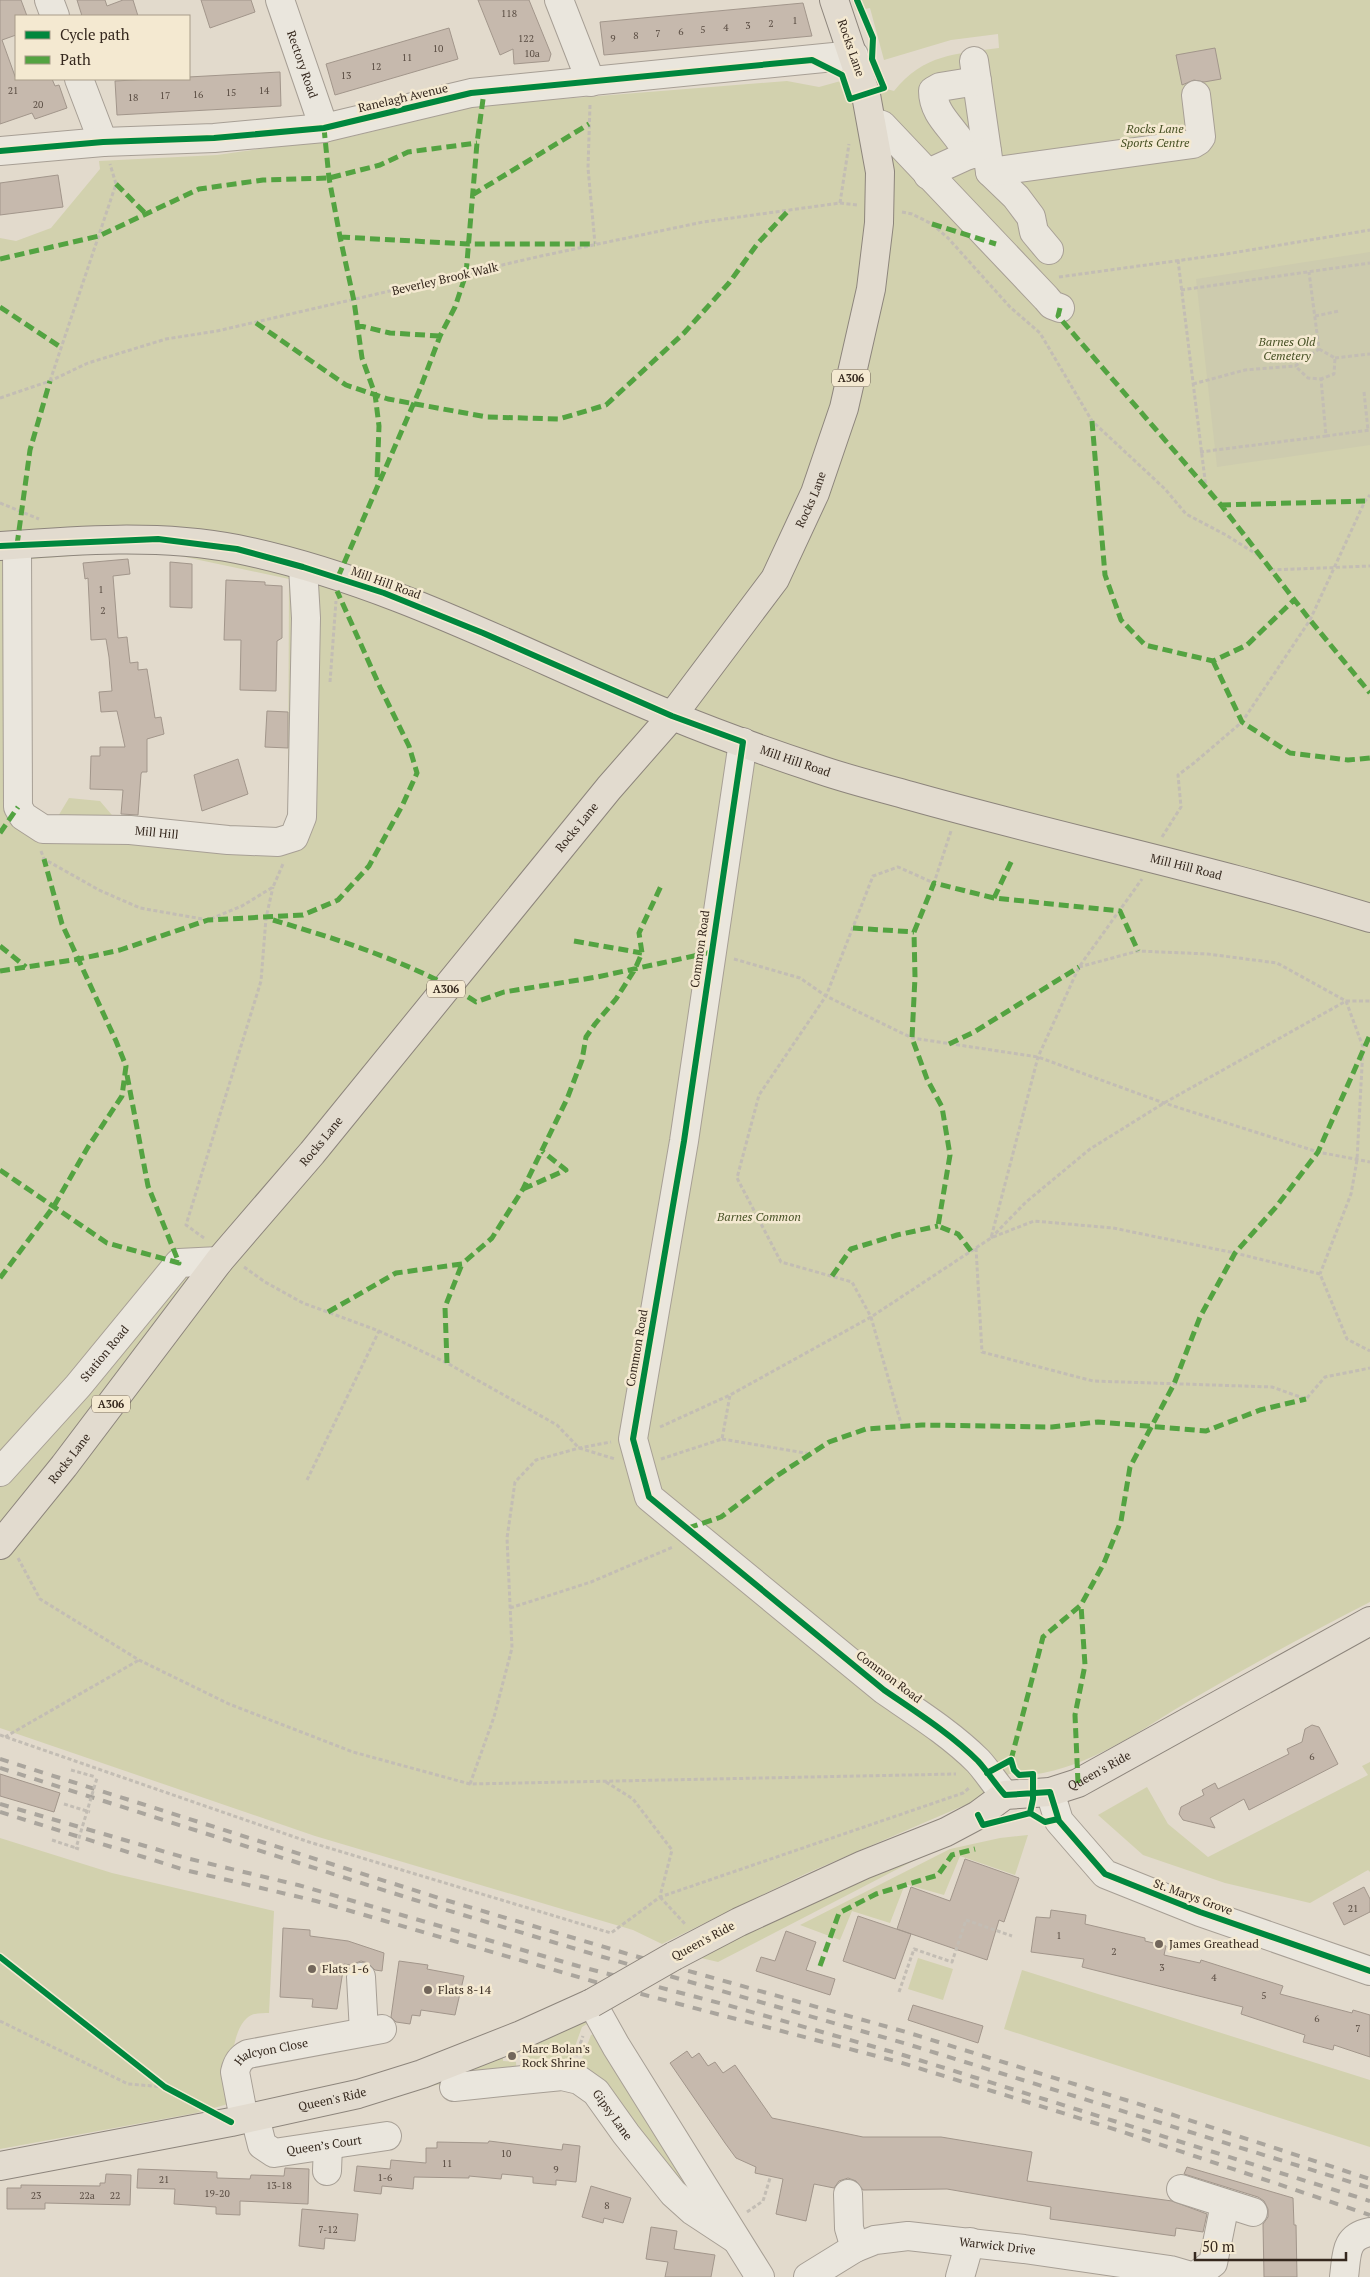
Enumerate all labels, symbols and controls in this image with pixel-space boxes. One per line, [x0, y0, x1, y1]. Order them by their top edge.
house number: 118 [501, 7, 517, 20]
house number: 1 [792, 14, 798, 27]
legend [15, 15, 190, 80]
house number: 2 [768, 17, 774, 30]
street label: Rocks Lane [835, 17, 868, 79]
house number: 3 [745, 19, 751, 32]
house number: 4 [723, 21, 729, 34]
house number: 5 [700, 23, 706, 36]
text: Cycle path [60, 24, 130, 44]
house number: 6 [678, 25, 684, 38]
house number: 7 [655, 27, 661, 40]
street label: Rectory Road [284, 28, 321, 100]
house number: 8 [633, 29, 639, 42]
house number: 122 [518, 32, 534, 45]
house number: 9 [610, 32, 616, 45]
house number: 10 [433, 42, 443, 55]
house number: 10a [524, 47, 540, 60]
text: Path [60, 49, 91, 69]
house number: 11 [402, 51, 412, 64]
house number: 12 [371, 60, 381, 73]
house number: 13 [341, 69, 351, 82]
street label: Ranelagh Avenue [356, 80, 449, 115]
house number: 21 [8, 84, 18, 97]
house number: 14 [259, 84, 270, 97]
house number: 15 [226, 86, 236, 99]
house number: 16 [193, 88, 204, 101]
house number: 17 [160, 89, 170, 102]
house number: 18 [128, 91, 138, 104]
house number: 20 [33, 98, 43, 111]
park label: Rocks Lane Sports Centre [1120, 121, 1190, 150]
street label: Beverley Brook Walk [390, 259, 500, 298]
park label: Barnes Old Cemetery [1258, 334, 1316, 363]
road number: A306 [832, 369, 870, 386]
street label: Rocks Lane [792, 469, 829, 530]
street label: Mill Hill Road [349, 563, 424, 602]
house number: 1 [98, 583, 104, 596]
house number: 2 [100, 604, 106, 617]
street label: Mill Hill Road [758, 742, 833, 780]
street label: Rocks Lane [552, 799, 601, 855]
street label: Mill Hill [134, 823, 180, 842]
street label: Mill Hill Road [1149, 850, 1224, 883]
street label: Common Road [687, 909, 712, 989]
road number: A306 [427, 981, 465, 998]
street label: Rocks Lane [296, 1113, 346, 1169]
park label: Barnes Common [716, 1209, 801, 1224]
street label: Common Road [622, 1308, 651, 1388]
street label: Station Road [77, 1322, 132, 1385]
road number: A306 [92, 1396, 130, 1412]
street label: Rocks Lane [45, 1430, 93, 1486]
street label: Common Road [854, 1647, 925, 1706]
street label: Queen's Ride [1066, 1747, 1133, 1793]
house number: 6 [1309, 1750, 1315, 1763]
street label: St. Marys Grove [1151, 1875, 1235, 1918]
house number: 21 [1348, 1902, 1358, 1915]
street label: Queen's Ride [669, 1918, 737, 1963]
house number: 1 [1056, 1929, 1062, 1942]
place label: James Greathead [1169, 1936, 1259, 1951]
marker: James Greathead [1153, 1938, 1165, 1950]
house number: 2 [1111, 1945, 1117, 1958]
place label: Flats 1-6 [322, 1961, 369, 1976]
house number: 3 [1159, 1961, 1165, 1974]
marker: Flats 1-6 [306, 1963, 318, 1975]
house number: 4 [1211, 1971, 1217, 1984]
place label: Flats 8-14 [438, 1982, 492, 1997]
marker: Flats 8-14 [422, 1984, 434, 1996]
house number: 5 [1261, 1989, 1267, 2002]
house number: 6 [1314, 2012, 1320, 2025]
house number: 7 [1355, 2022, 1361, 2035]
street label: Halcyon Close [231, 2035, 309, 2068]
place label: Marc Bolan's Rock Shrine [522, 2041, 590, 2070]
marker: Marc Bolan's Rock Shrine [506, 2050, 518, 2062]
street label: Queen's Ride [297, 2084, 368, 2114]
street label: Gipsy Lane [590, 2086, 636, 2143]
street label: Queen’s Court [285, 2132, 363, 2158]
house number: 10 [501, 2147, 511, 2160]
house number: 11 [442, 2157, 452, 2170]
house number: 9 [553, 2163, 559, 2176]
house number: 1-6 [378, 2171, 393, 2184]
house number: 21 [159, 2173, 169, 2186]
house number: 13-18 [266, 2179, 292, 2192]
house number: 19-20 [204, 2187, 230, 2200]
house number: 23 [31, 2189, 41, 2202]
house number: 22a [79, 2189, 95, 2202]
house number: 22 [110, 2189, 120, 2202]
house number: 8 [604, 2199, 610, 2212]
house number: 7-12 [318, 2223, 338, 2236]
scale bar [1195, 2230, 1346, 2262]
street label: Warwick Drive [958, 2234, 1037, 2258]
text: 50 m [1202, 2236, 1235, 2256]

